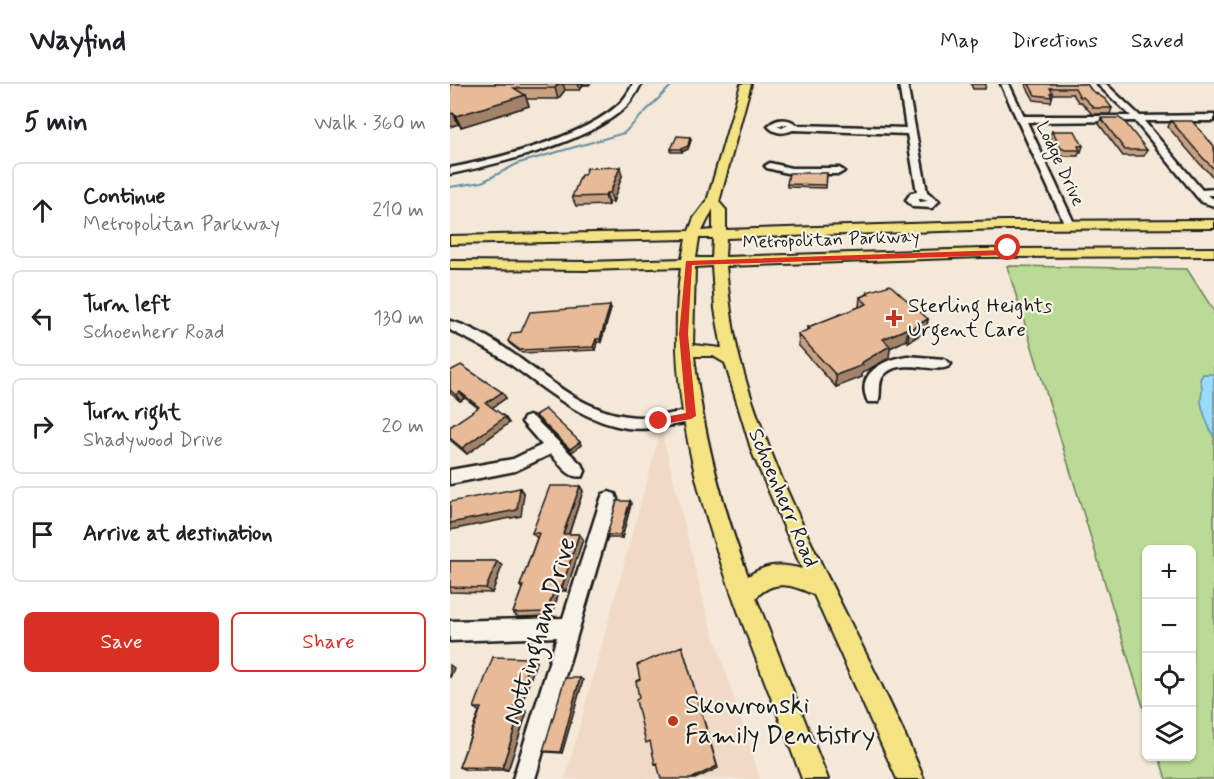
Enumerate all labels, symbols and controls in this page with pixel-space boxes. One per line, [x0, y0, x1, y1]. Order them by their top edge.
text: Wayfind [30, 23, 126, 60]
text: Map [940, 27, 979, 55]
text: Directions [1012, 27, 1098, 55]
text: Saved [1131, 27, 1184, 55]
text: 5 min [24, 106, 88, 140]
text: Walk · 360 m [314, 110, 426, 137]
street label: Lodge Drive [1029, 118, 1090, 211]
text: Continue [83, 183, 165, 211]
icon: ahead [26, 194, 59, 227]
text: 210 m [372, 197, 424, 224]
text: Metropolitan Parkway [83, 211, 280, 238]
street label: Metropolitan Parkway [742, 225, 920, 255]
route start [994, 234, 1020, 260]
text: Turn left [83, 291, 171, 319]
place label: Sterling Heights Urgent Care [908, 292, 1052, 346]
icon: left [26, 302, 59, 335]
text: 130 m [373, 305, 424, 332]
marker: Sterling Heights Urgent Care [885, 309, 903, 327]
text: Schoenherr Road [83, 319, 224, 346]
text: Turn right [83, 399, 181, 427]
route end [645, 407, 671, 433]
icon: right [26, 410, 59, 443]
text: 20 m [381, 413, 424, 440]
street label: Schoenherr Road [741, 424, 825, 572]
text: Shadywood Drive [83, 427, 223, 454]
icon: arrive [26, 518, 59, 551]
text: Arrive at destination [83, 520, 273, 548]
street label: Nottingham Drive [495, 533, 588, 730]
map controls [1142, 545, 1196, 761]
button: + [1142, 545, 1196, 599]
button: − [1142, 599, 1196, 653]
button: Save [24, 612, 219, 672]
button: Share [231, 612, 426, 672]
button: locate [1142, 653, 1196, 707]
place label: Skowronski Family Dentistry [685, 689, 875, 753]
button: layers [1142, 707, 1196, 761]
marker: Skowronski Family Dentistry [666, 714, 680, 728]

